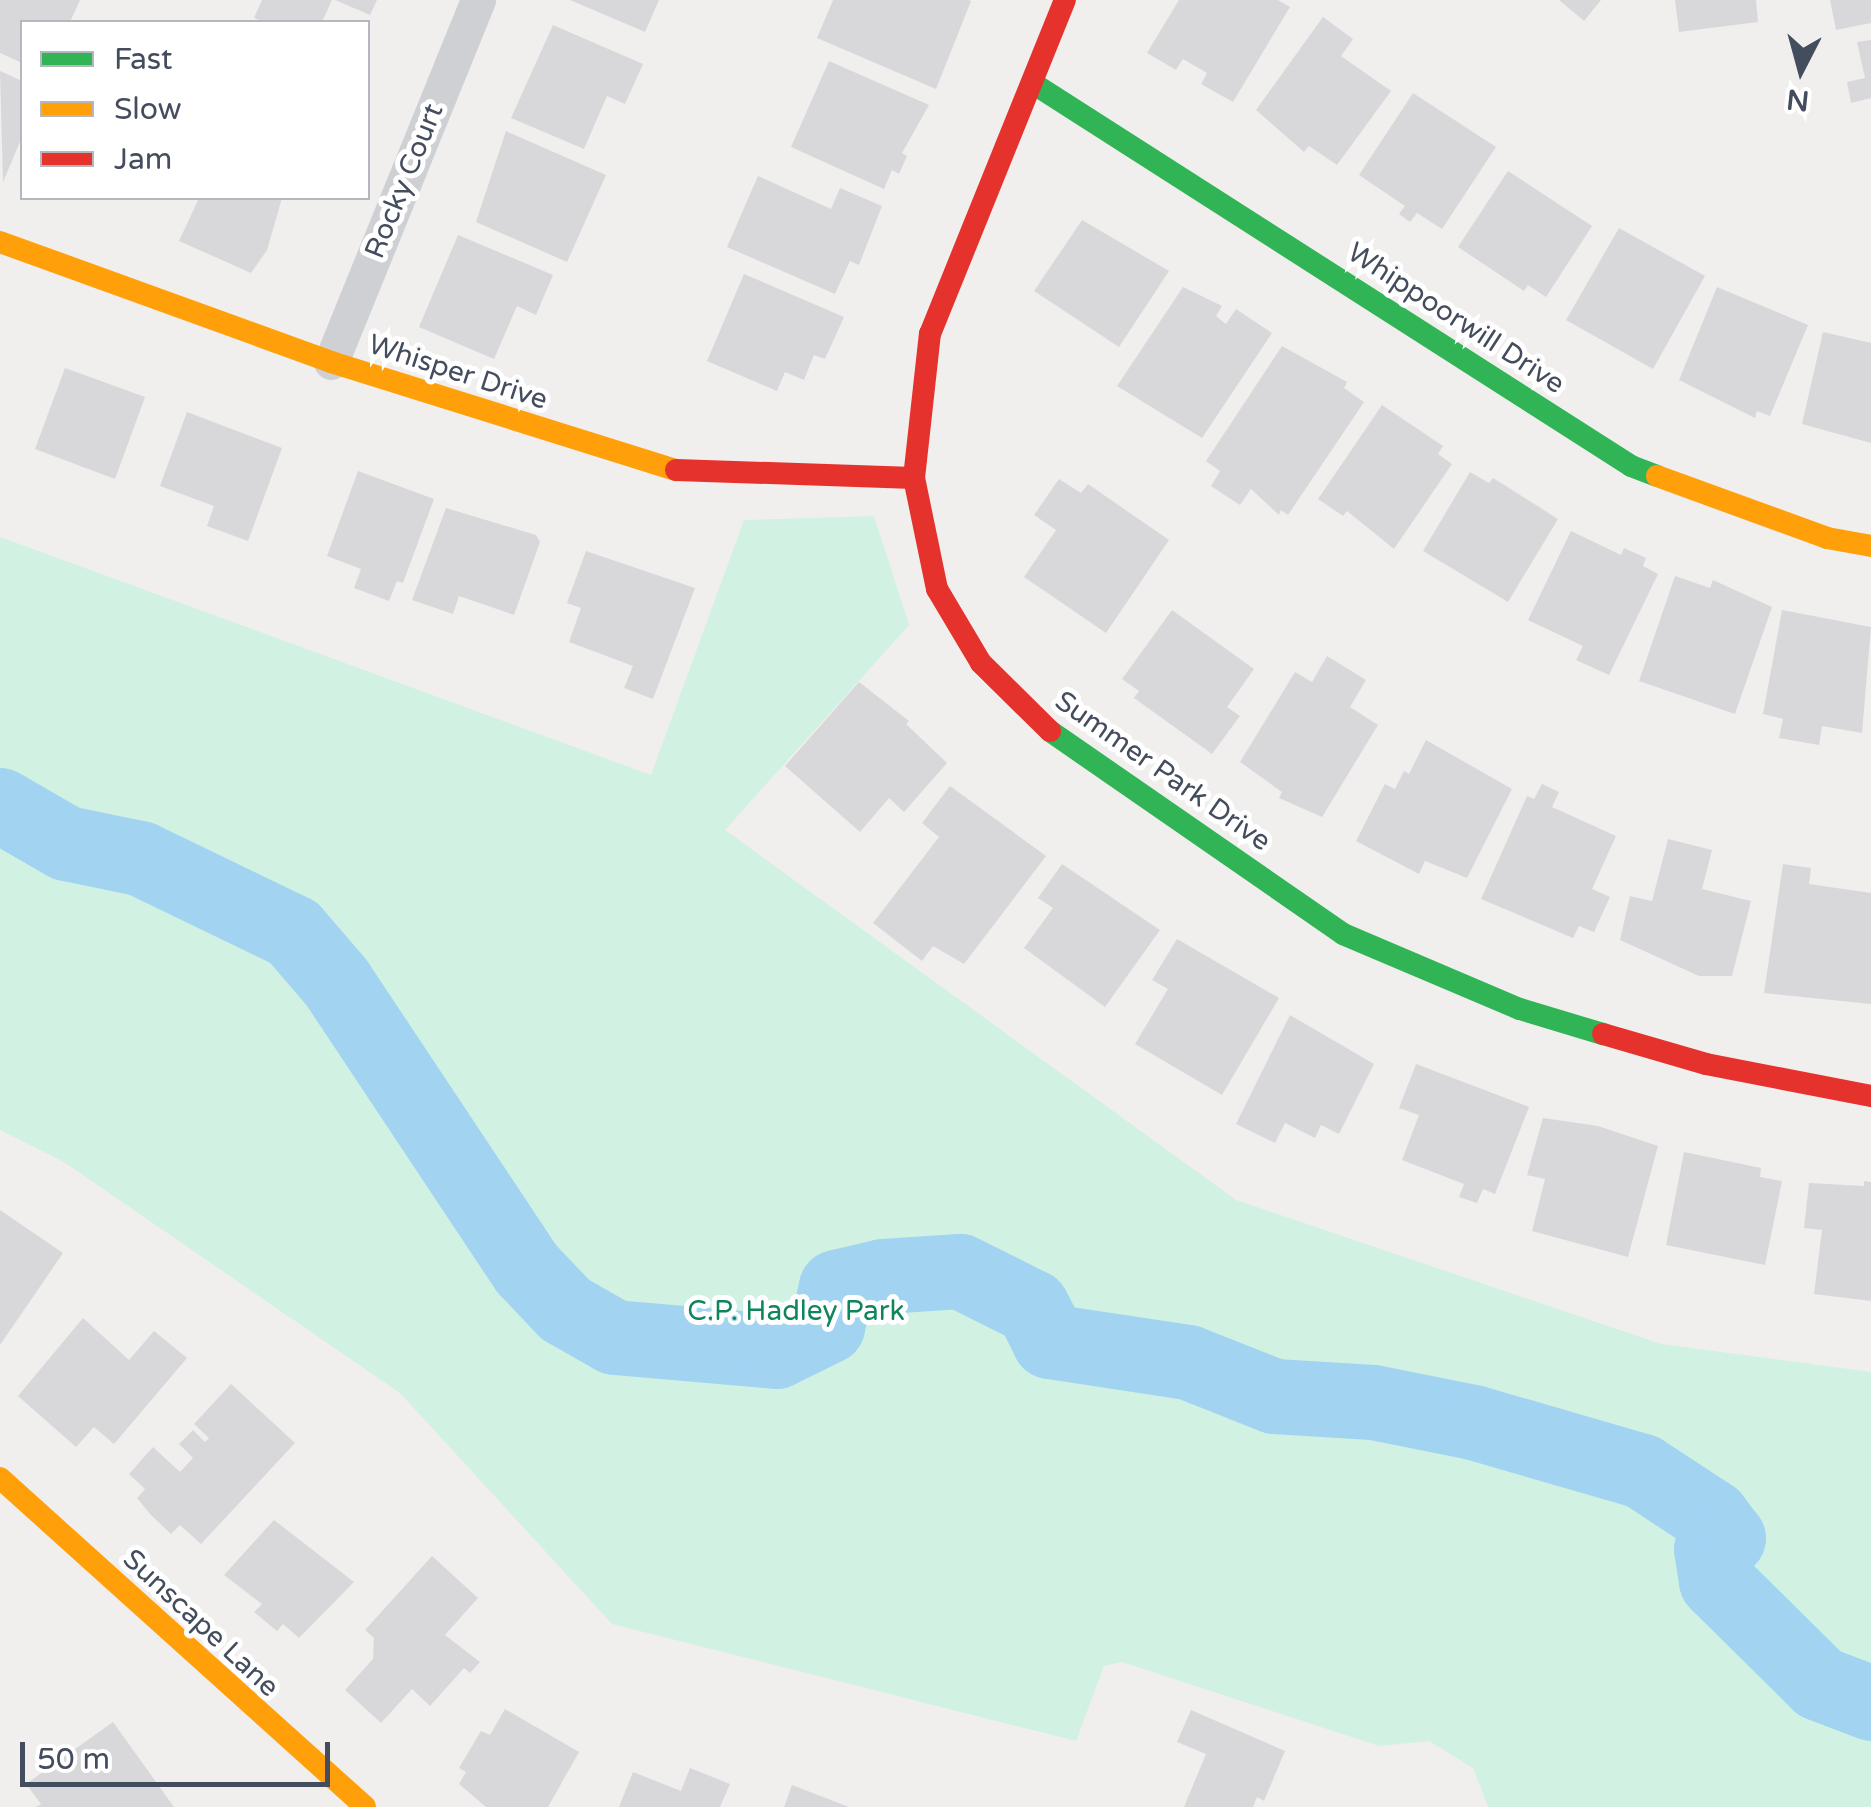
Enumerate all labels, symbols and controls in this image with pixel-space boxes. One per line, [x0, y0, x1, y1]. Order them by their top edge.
legend [20, 20, 370, 200]
north arrow [1751, 20, 1851, 120]
text: Fast [114, 41, 173, 78]
text: N [1785, 82, 1811, 118]
text: Slow [114, 91, 182, 128]
street label: Rocky Court [358, 99, 450, 263]
text: Jam [114, 141, 172, 178]
street label: Whippoorwill Drive [1341, 235, 1571, 401]
street label: Whisper Drive [364, 327, 552, 417]
street label: Summer Park Drive [1049, 684, 1277, 858]
park label: C.P. Hadley Park [687, 1294, 905, 1328]
street label: Sunscape Lane [116, 1542, 286, 1704]
scale bar [25, 1722, 335, 1784]
text: 50 m [37, 1741, 110, 1778]

